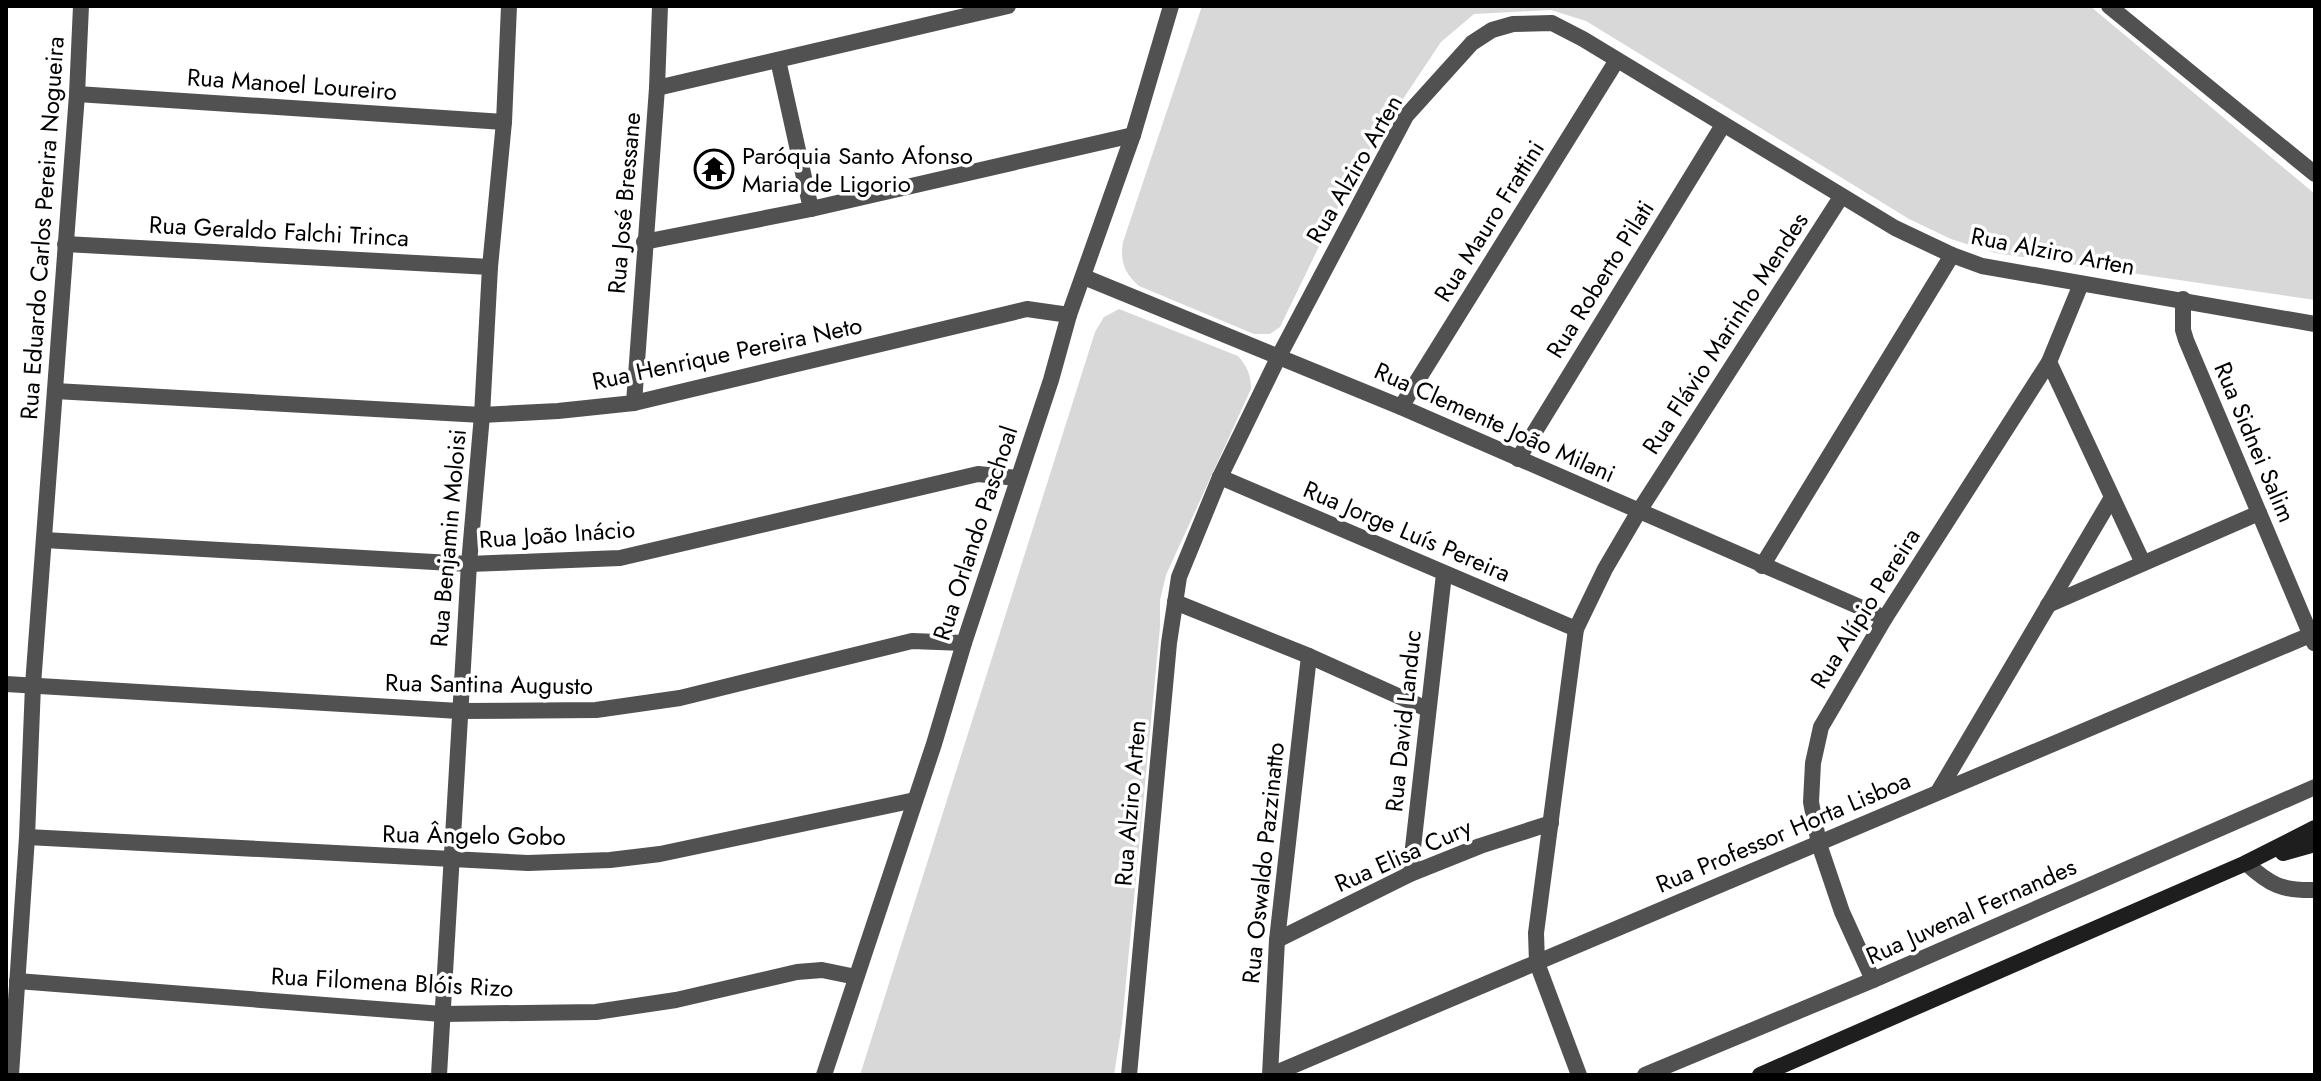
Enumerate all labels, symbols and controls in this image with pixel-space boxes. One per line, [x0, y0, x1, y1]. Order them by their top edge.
street label: Rua Eduardo Carlos Pereira Nogueira [11, 35, 73, 421]
street label: Rua Manoel Loureiro [186, 59, 398, 109]
street label: Rua Alziro Arten [1297, 88, 1411, 250]
street label: Rua José Bressane [599, 111, 649, 295]
street label: Rua Mauro Frattini [1425, 134, 1553, 308]
place label: Paróquia Santo Afonso Maria de Ligorio [742, 138, 973, 201]
temple icon: Paróquia Santo Afonso Maria de Ligorio [693, 148, 735, 190]
street label: Rua Roberto Pilati [1537, 193, 1663, 365]
street label: Rua Flávio Marinho Mendes [1634, 205, 1816, 461]
street label: Rua Geraldo Falchi Trinca [148, 207, 410, 255]
street label: Rua Alziro Arten [1968, 218, 2138, 284]
street label: Rua Henrique Pereira Neto [589, 307, 865, 399]
street label: Rua Clemente João Milani [1369, 353, 1621, 491]
street label: Rua Sidnei Salim [2205, 356, 2305, 528]
street label: Rua Orlando Paschoal [924, 421, 1026, 645]
street label: Rua Benjamin Moloisi [421, 428, 475, 648]
street label: Rua Jorge Luís Pereira [1298, 472, 1516, 590]
street label: Rua João Inácio [478, 511, 636, 557]
street label: Rua Alípio Pereira [1801, 521, 1929, 695]
street label: Rua David Landuc [1376, 628, 1430, 814]
street label: Rua Santina Augusto [385, 665, 593, 703]
street label: Rua Alziro Arten [1105, 719, 1155, 887]
street label: Rua Oswaldo Pazzinatto [1233, 741, 1293, 985]
street label: Rua Professor Horta Lisboa [1650, 762, 1916, 902]
street label: Rua Elisa Cury [1329, 809, 1478, 901]
street label: Rua Ângelo Gobo [382, 816, 566, 854]
street label: Rua Juvenal Fernandes [1860, 849, 2082, 973]
street label: Rua Filomena Blóis Rizo [270, 958, 514, 1006]

